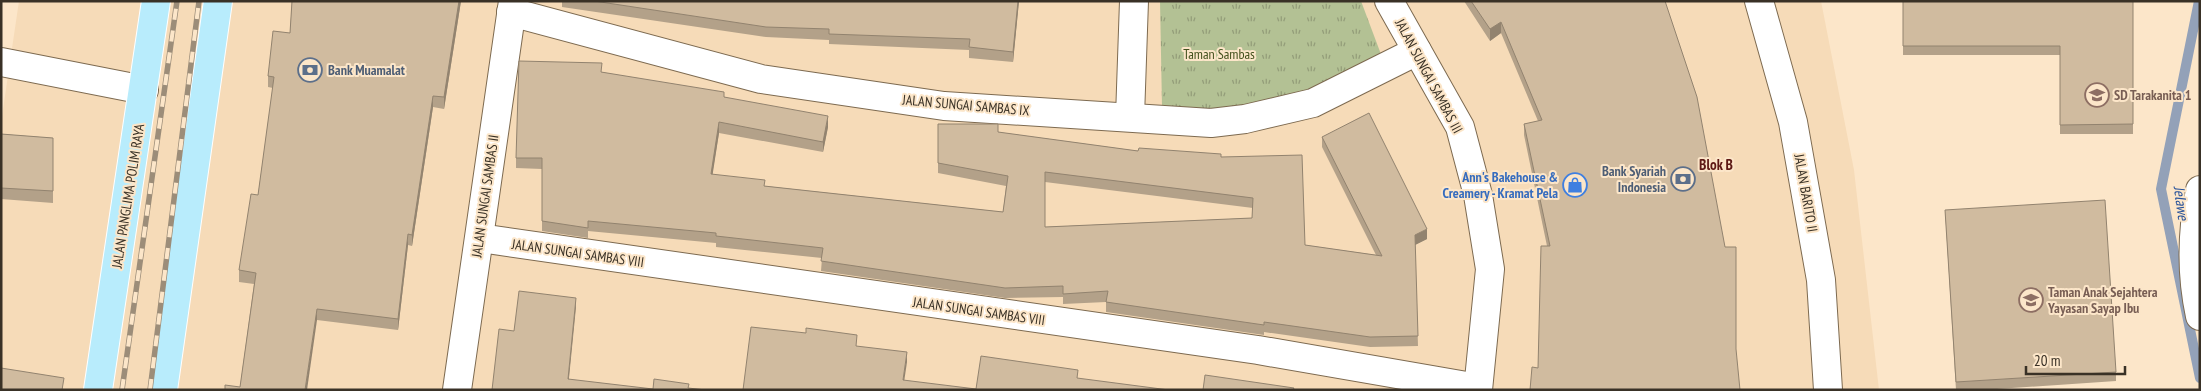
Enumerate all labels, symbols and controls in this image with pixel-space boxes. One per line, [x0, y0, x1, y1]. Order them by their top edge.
street label: JALAN SUNGAI SAMBAS III [1391, 15, 1467, 136]
park label: Taman Sambas [1183, 45, 1255, 63]
bank icon: Bank Muamalat [297, 57, 323, 83]
place label: Bank Muamalat [328, 61, 405, 79]
school or university icon: SD Tarakanita 1 [2084, 82, 2110, 108]
place label: SD Tarakanita 1 [2114, 86, 2191, 104]
street label: JALAN SUNGAI SAMBAS IX [901, 90, 1030, 120]
street label: JALAN PANGLIMA POLIM RAYA [108, 122, 148, 270]
street label: JALAN SUNGAI SAMBAS II [467, 133, 503, 260]
street label: JALAN BARITO II [1790, 151, 1822, 234]
district label: Blok B [1699, 155, 1733, 174]
place label: Bank Syariah Indonesia [1602, 162, 1666, 196]
bank icon: Bank Syariah Indonesia [1670, 166, 1696, 192]
place label: Ann's Bakehouse & Creamery - Kramat Pela [1442, 168, 1558, 202]
shop icon: Ann's Bakehouse & Creamery - Kramat Pela [1562, 172, 1588, 198]
water label: Jelawe [2170, 184, 2193, 222]
street label: JALAN SUNGAI SAMBAS VIII [510, 235, 645, 271]
place label: Taman Anak Sejahtera Yayasan Sayap Ibu [2047, 283, 2158, 317]
school or university icon: Taman Anak Sejahtera Yayasan Sayap Ibu [2018, 287, 2044, 313]
street label: JALAN SUNGAI SAMBAS VIII [911, 293, 1046, 329]
scale bar [2026, 344, 2125, 376]
text: 20 m [2034, 351, 2060, 370]

